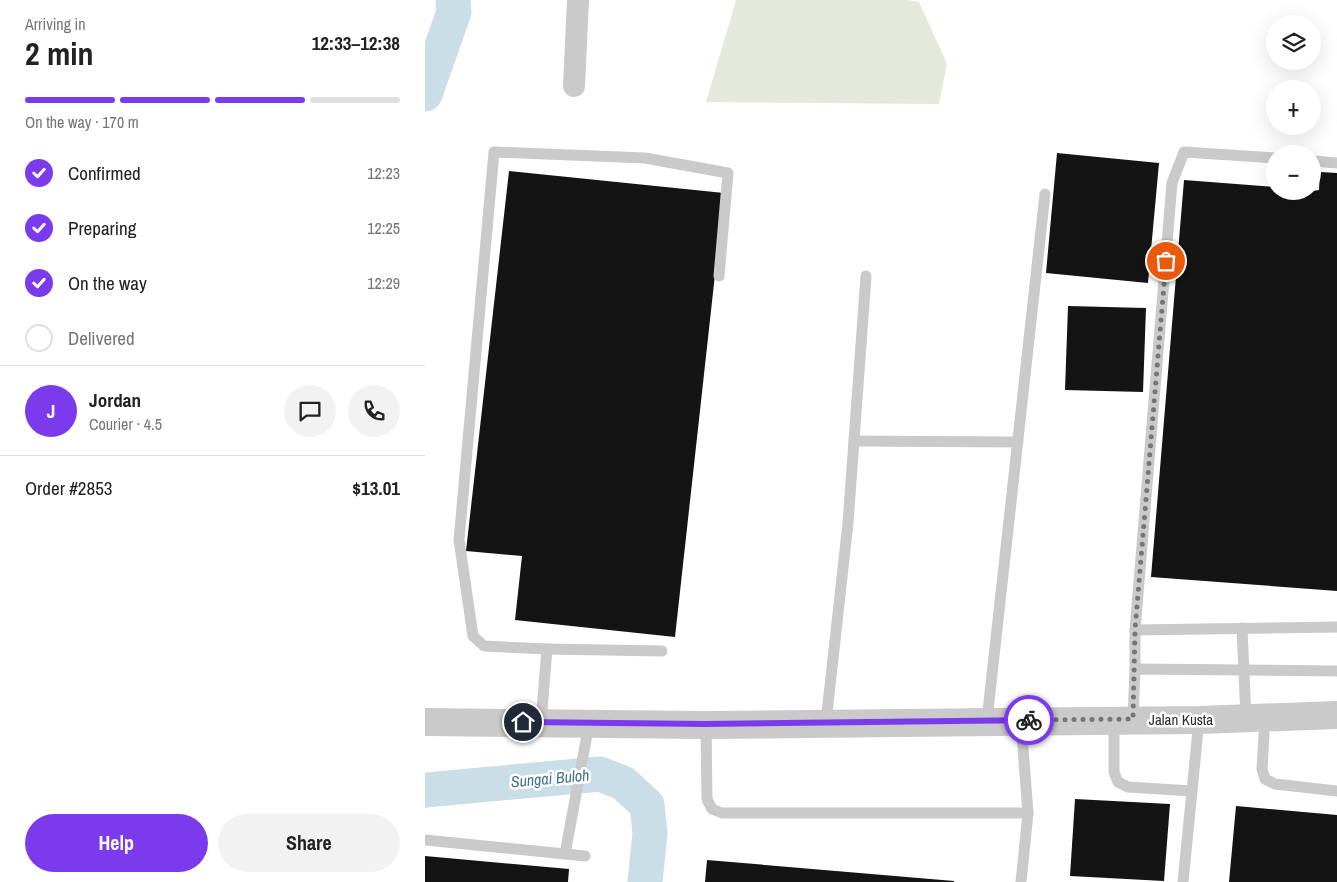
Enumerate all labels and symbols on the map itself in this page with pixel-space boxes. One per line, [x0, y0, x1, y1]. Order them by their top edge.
pin [1145, 240, 1187, 282]
courier [1004, 695, 1054, 745]
pin [502, 701, 544, 743]
street label: Jalan Kusta [1149, 709, 1213, 730]
water label: Sungai Buloh [510, 764, 590, 792]

